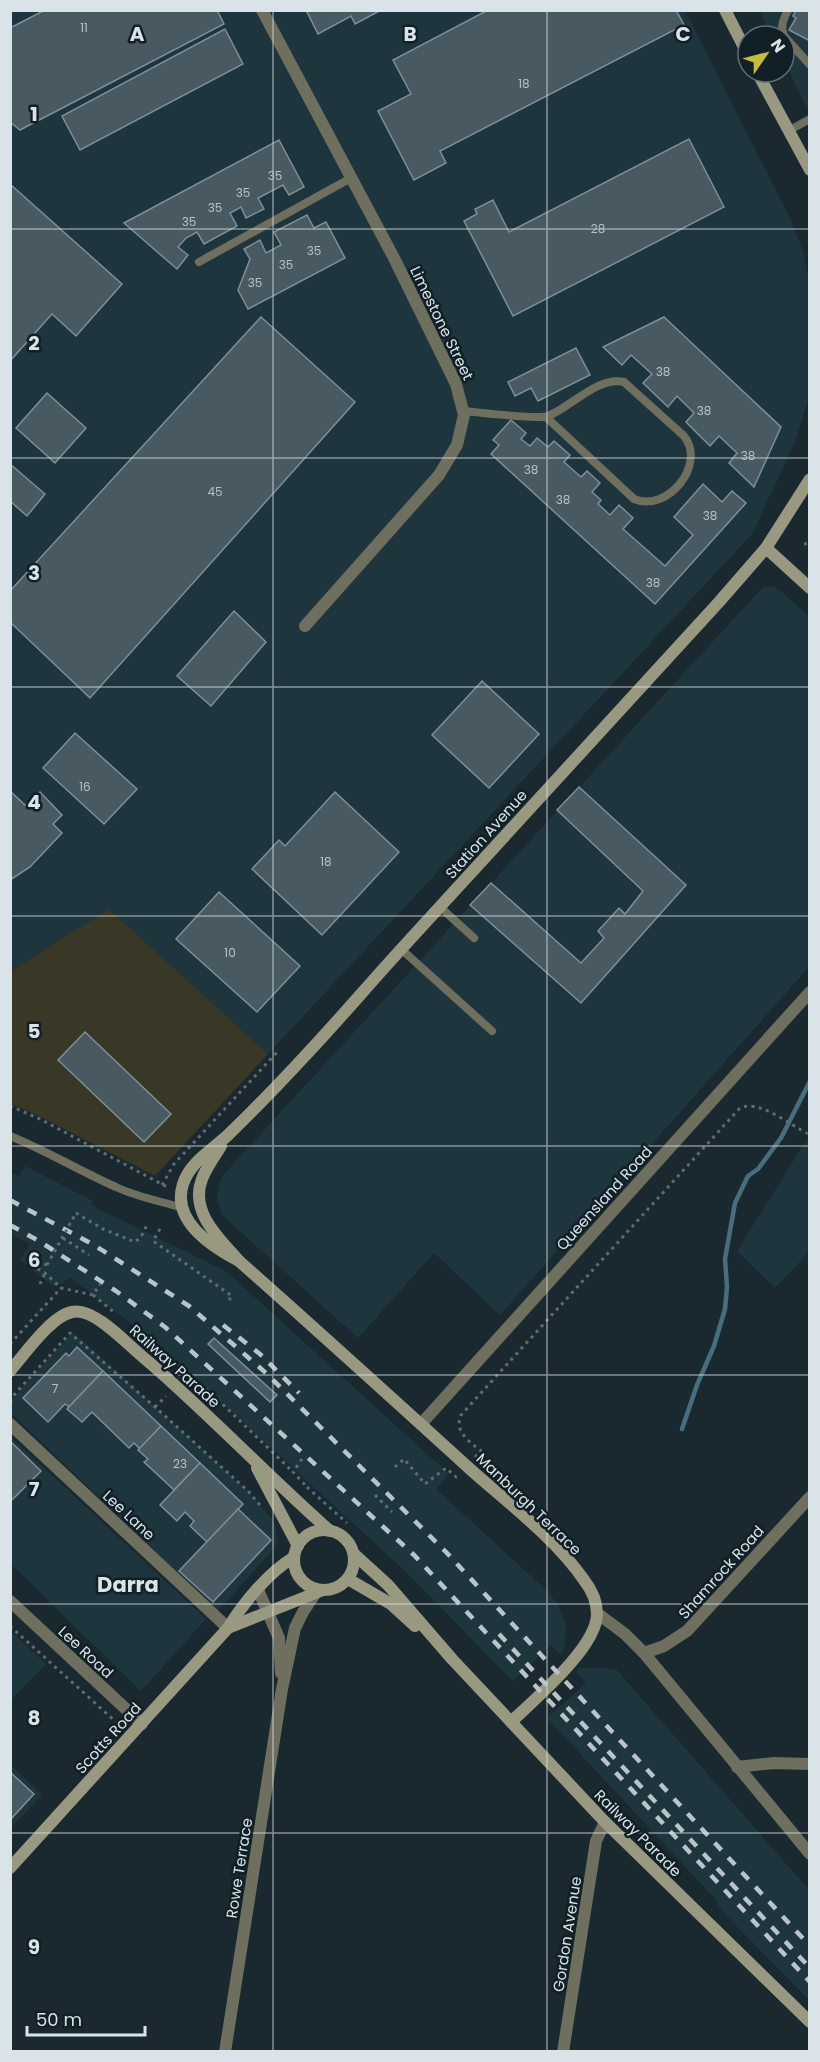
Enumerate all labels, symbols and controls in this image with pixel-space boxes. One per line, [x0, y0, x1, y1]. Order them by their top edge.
house number: 11 [80, 19, 88, 36]
text: A [130, 20, 145, 48]
text: B [403, 20, 417, 48]
text: C [675, 20, 691, 48]
north arrow [736, 24, 796, 84]
text: N [765, 34, 791, 57]
house number: 18 [518, 75, 530, 92]
text: 1 [30, 100, 38, 128]
house number: 35 [268, 167, 282, 184]
house number: 35 [236, 184, 250, 201]
house number: 35 [208, 199, 222, 216]
house number: 35 [182, 213, 196, 230]
house number: 28 [591, 220, 605, 237]
house number: 35 [307, 242, 321, 259]
house number: 35 [279, 256, 293, 273]
street label: Limestone Street [405, 262, 479, 384]
house number: 35 [248, 274, 262, 291]
text: 2 [28, 329, 40, 357]
house number: 38 [656, 363, 670, 380]
house number: 38 [697, 402, 711, 419]
house number: 38 [741, 447, 755, 464]
house number: 38 [524, 461, 538, 478]
house number: 45 [207, 483, 223, 500]
house number: 38 [556, 491, 570, 508]
house number: 38 [703, 507, 717, 524]
text: 3 [28, 559, 40, 587]
house number: 38 [646, 574, 660, 591]
house number: 16 [79, 778, 91, 795]
street label: Station Avenue [440, 785, 532, 883]
text: 4 [27, 788, 41, 816]
house number: 18 [320, 853, 332, 870]
house number: 10 [224, 944, 236, 961]
text: 5 [28, 1017, 41, 1045]
street label: Queensland Road [551, 1141, 657, 1255]
text: 6 [28, 1246, 40, 1274]
street label: Railway Parade [125, 1320, 225, 1412]
house number: 7 [52, 1380, 59, 1397]
street label: Manburgh Terrace [472, 1448, 586, 1560]
house number: 23 [173, 1455, 187, 1472]
text: 7 [29, 1475, 40, 1503]
street label: Lee Lane [98, 1485, 160, 1545]
street label: Shamrock Road [673, 1521, 769, 1623]
district label: Darra [97, 1570, 159, 1599]
street label: Lee Road [54, 1621, 118, 1683]
street label: Scotts Road [70, 1698, 146, 1778]
text: 8 [28, 1704, 40, 1732]
street label: Railway Parade [590, 1785, 686, 1881]
street label: Rowe Terrace [221, 1816, 257, 1920]
street label: Gordon Avenue [548, 1875, 586, 1993]
text: 9 [28, 1933, 40, 1961]
scale bar [27, 1999, 146, 2037]
text: 50 m [36, 2007, 82, 2032]

